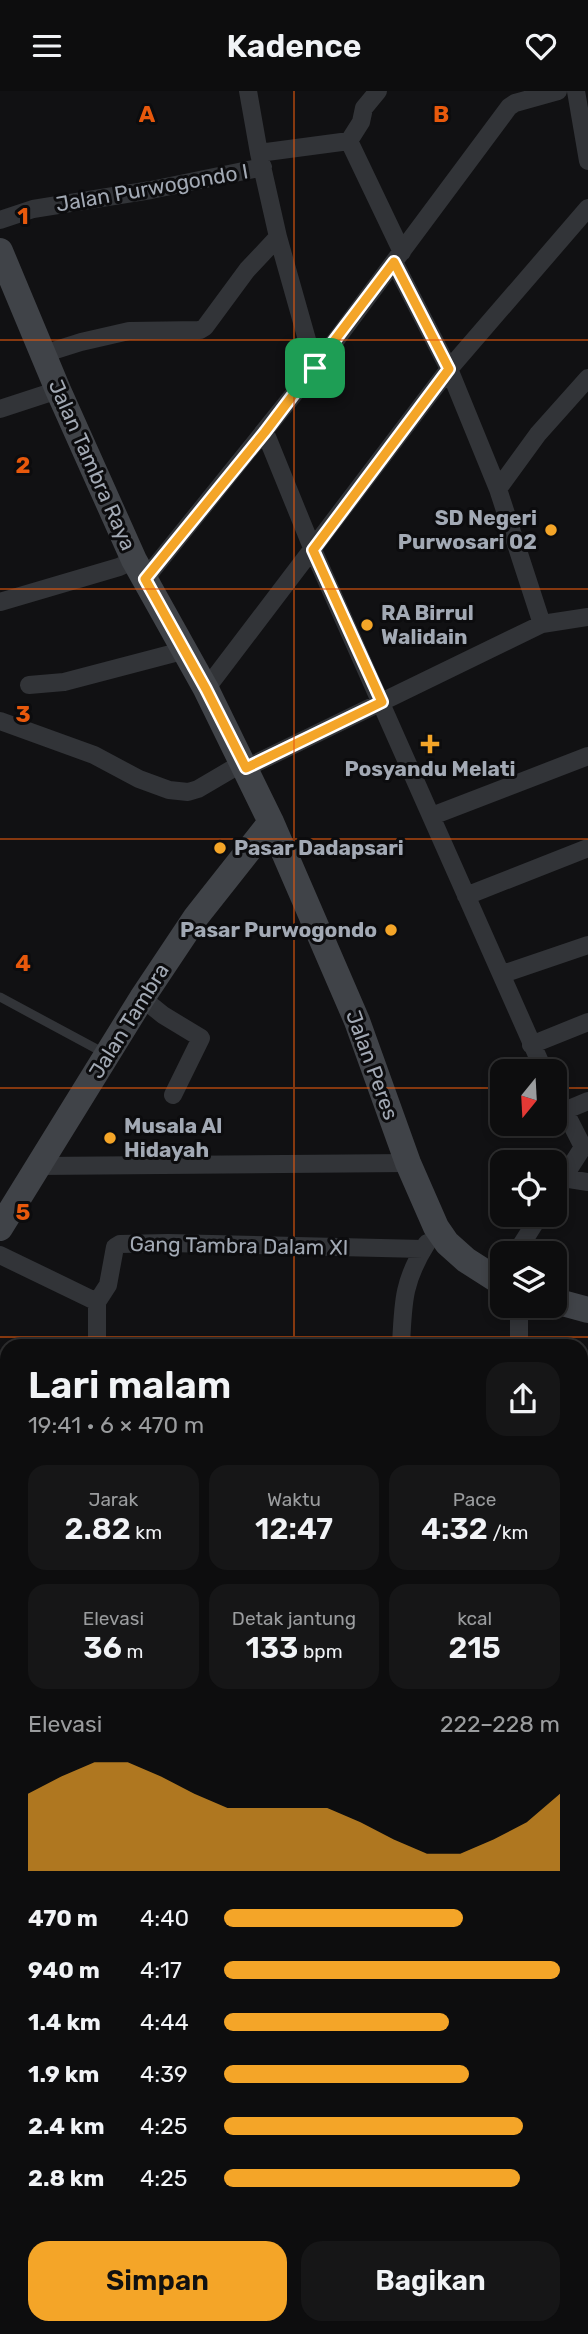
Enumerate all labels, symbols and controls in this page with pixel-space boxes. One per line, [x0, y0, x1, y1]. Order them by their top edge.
icon: menu [28, 27, 66, 65]
text: Kadence [226, 27, 362, 65]
icon: heart [522, 27, 560, 65]
text: A [139, 100, 156, 128]
text: B [433, 100, 449, 128]
street label: Jalan Purwogondo I [54, 158, 250, 217]
text: 1 [17, 202, 29, 230]
pin [285, 338, 345, 398]
icon: arrive [296, 349, 334, 387]
street label: Jalan Tambra Raya [44, 376, 141, 554]
text: 2 [16, 451, 30, 479]
place label: SD Negeri Purwosari 02 [398, 505, 537, 554]
marker: SD Negeri Purwosari 02 [543, 522, 559, 538]
place label: RA Birrul Walidain [381, 600, 474, 649]
marker: RA Birrul Walidain [359, 617, 375, 633]
text: 3 [15, 700, 31, 728]
marker: Posyandu Melati [420, 734, 440, 754]
place label: Posyandu Melati [344, 756, 516, 781]
place label: Pasar Dadapsari [234, 835, 404, 860]
marker: Pasar Dadapsari [212, 840, 228, 856]
place label: Pasar Purwogondo [180, 917, 377, 942]
marker: Pasar Purwogondo [383, 922, 399, 938]
text: 4 [15, 949, 31, 977]
street label: Jalan Tambra [83, 958, 174, 1083]
street label: Jalan Peres [341, 1007, 404, 1123]
north arrow [490, 1059, 567, 1136]
map controls [490, 1059, 567, 1318]
place label: Musala Al Hidayah [124, 1113, 222, 1162]
marker: Musala Al Hidayah [102, 1130, 118, 1146]
button: locate [490, 1150, 567, 1227]
text: 5 [16, 1198, 31, 1226]
street label: Gang Tambra Dalam XI [129, 1231, 349, 1260]
button: layers [490, 1241, 567, 1318]
text: Lari malam [28, 1362, 231, 1408]
button: share [486, 1362, 560, 1436]
text: 19:41 · 6 × 470 m [28, 1411, 204, 1439]
text: Jarak [88, 1488, 138, 1511]
text: Waktu [267, 1488, 321, 1511]
text: Pace [453, 1488, 496, 1511]
text: 2.82 [65, 1511, 131, 1547]
text: 12:47 [255, 1511, 333, 1547]
text: 4:32 [421, 1511, 488, 1547]
text: km [131, 1521, 162, 1544]
text: /km [488, 1521, 528, 1544]
text: Elevasi [83, 1607, 144, 1630]
text: Detak jantung [232, 1607, 356, 1630]
text: kcal [457, 1607, 492, 1630]
text: 36 [83, 1630, 122, 1666]
text: 133 [245, 1630, 298, 1666]
text: 215 [448, 1630, 501, 1666]
text: m [122, 1640, 143, 1663]
text: bpm [298, 1640, 343, 1663]
text: Elevasi [28, 1710, 102, 1738]
text: 222–228 m [440, 1710, 560, 1738]
text: 470 m [28, 1904, 98, 1932]
text: 4:40 [140, 1904, 189, 1932]
text: 940 m [28, 1956, 100, 1984]
text: 4:17 [140, 1956, 182, 1984]
text: 1.4 km [28, 2008, 101, 2036]
text: 4:44 [140, 2008, 189, 2036]
text: 1.9 km [28, 2060, 99, 2088]
text: 4:39 [140, 2060, 188, 2088]
text: 2.4 km [28, 2112, 104, 2140]
text: 4:25 [140, 2112, 187, 2140]
text: 2.8 km [28, 2164, 104, 2192]
text: 4:25 [140, 2164, 187, 2192]
button: Simpan [28, 2241, 287, 2321]
button: Bagikan [301, 2241, 560, 2321]

